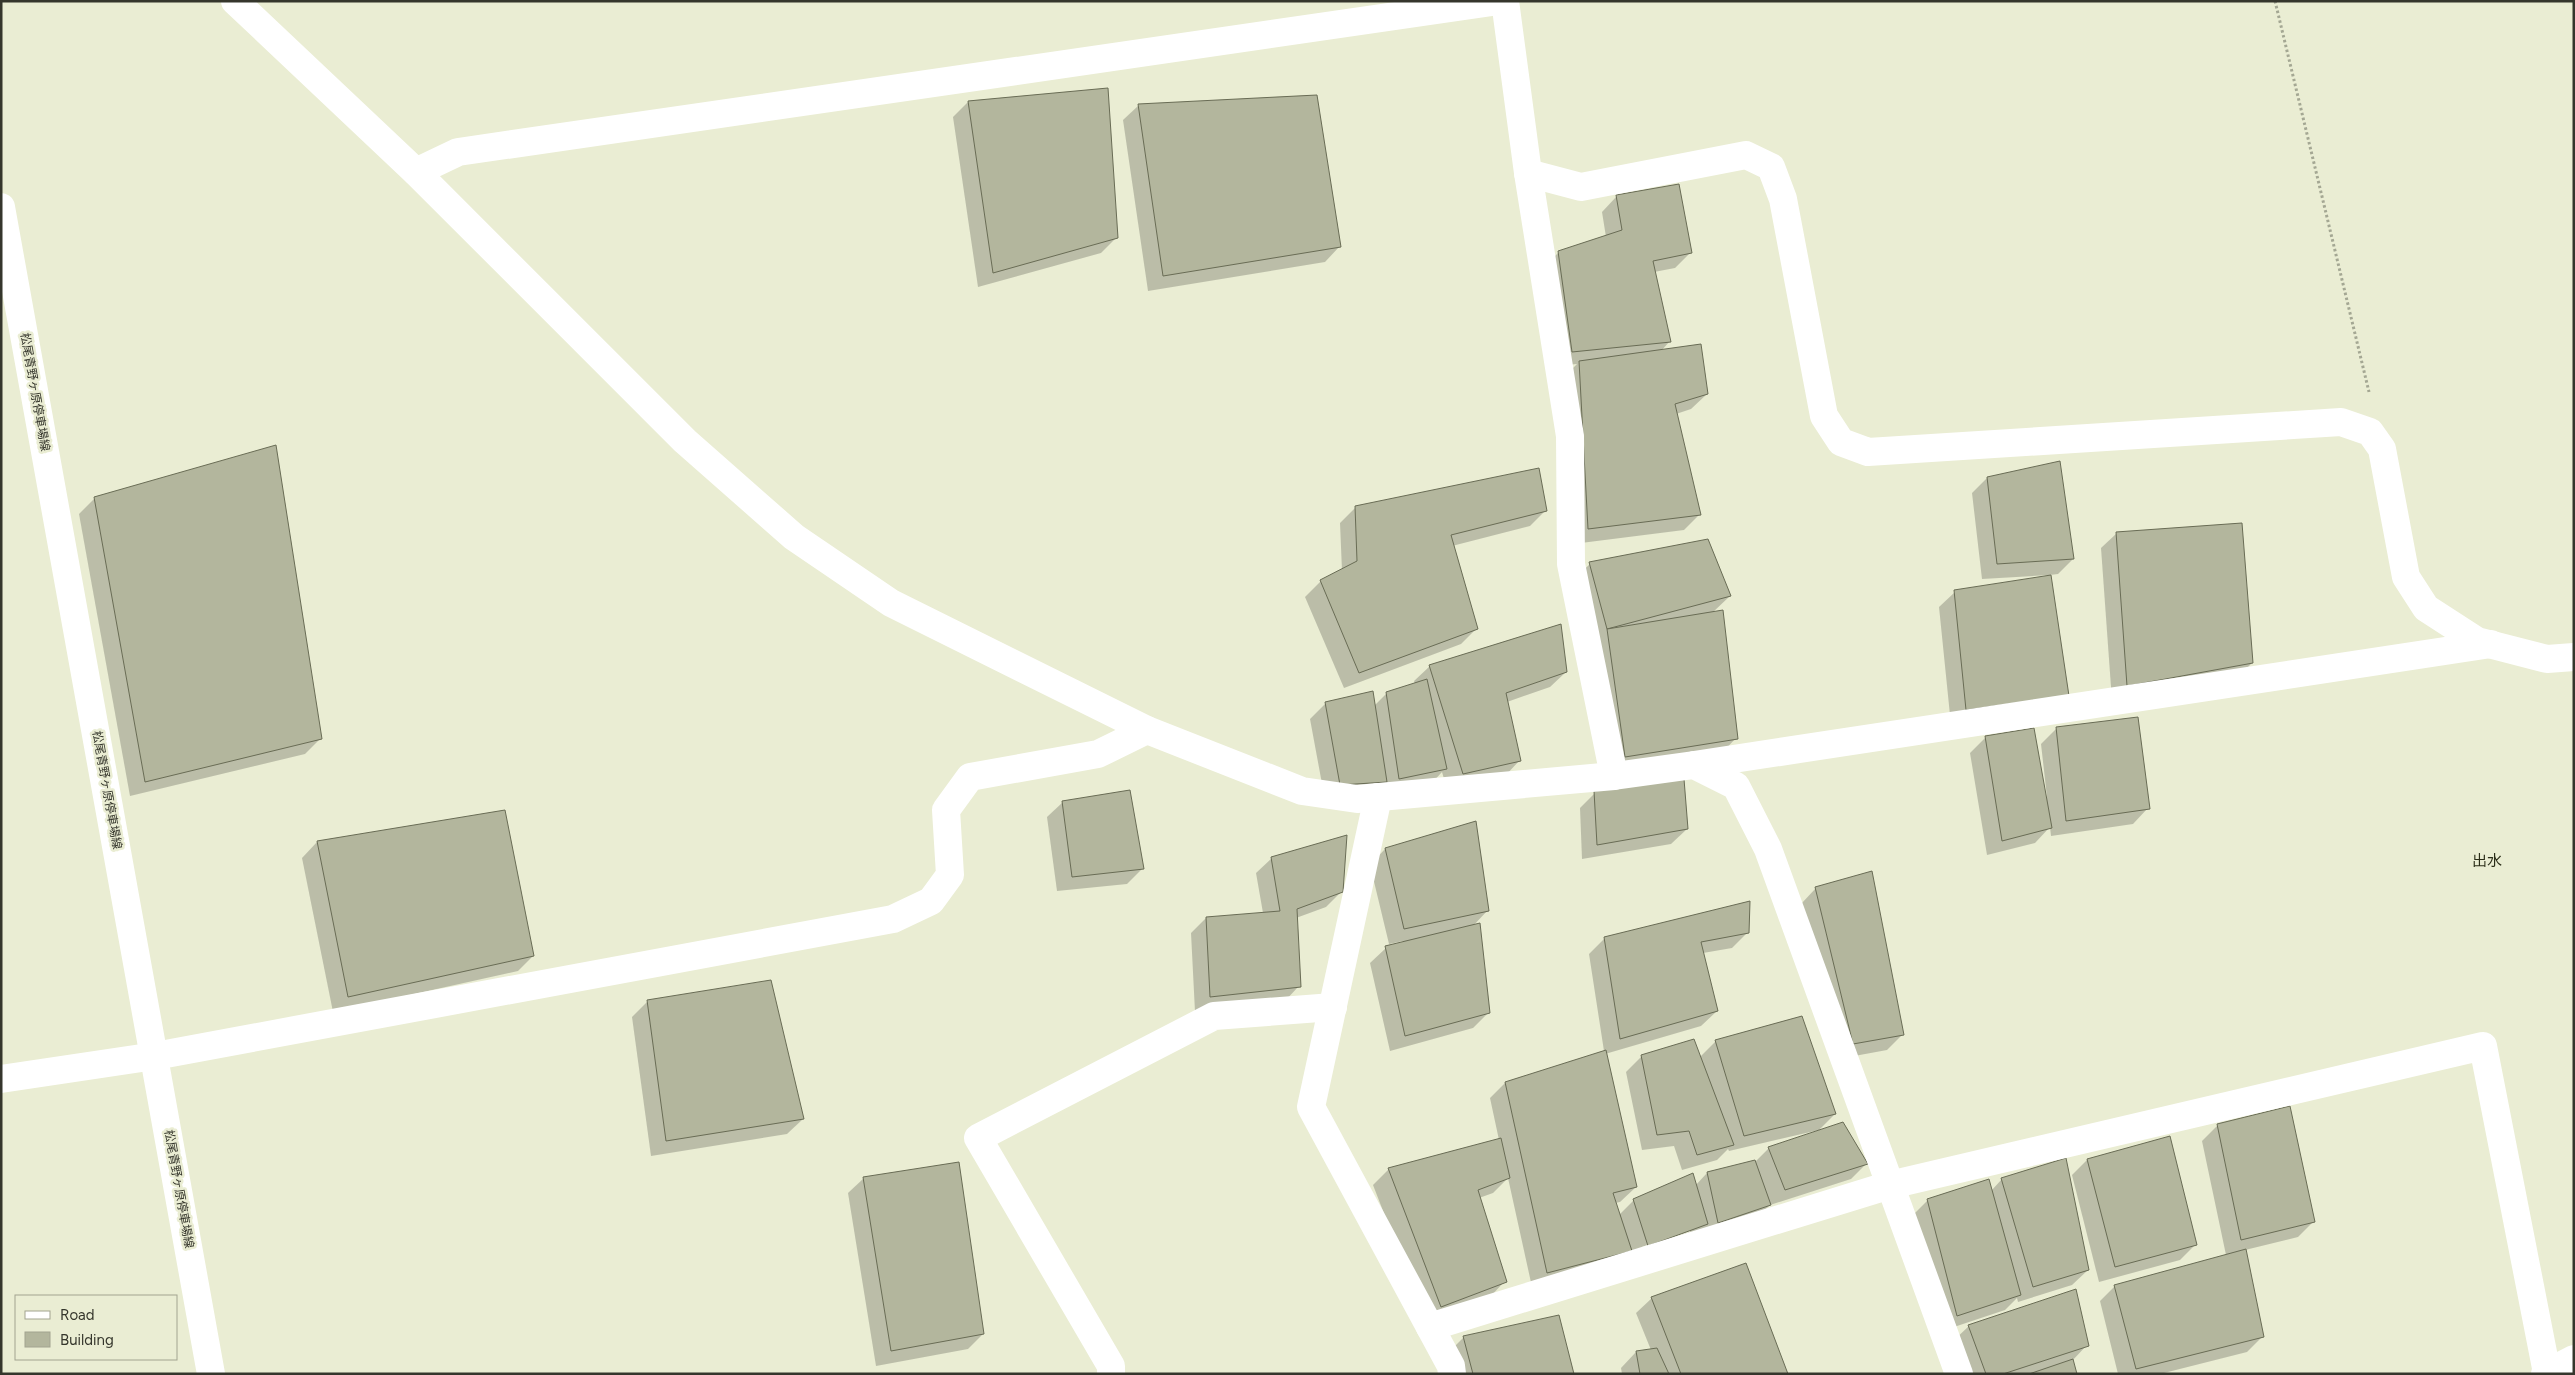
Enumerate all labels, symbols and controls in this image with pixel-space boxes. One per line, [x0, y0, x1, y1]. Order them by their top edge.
street label: 松尾青野ヶ原停車場線 [18, 332, 52, 452]
street label: 松尾青野ヶ原停車場線 [90, 730, 124, 850]
district label: 出水 [2472, 852, 2502, 870]
street label: 松尾青野ヶ原停車場線 [162, 1129, 196, 1249]
legend [15, 1295, 178, 1360]
text: Road [60, 1306, 95, 1324]
text: Building [60, 1331, 114, 1349]

